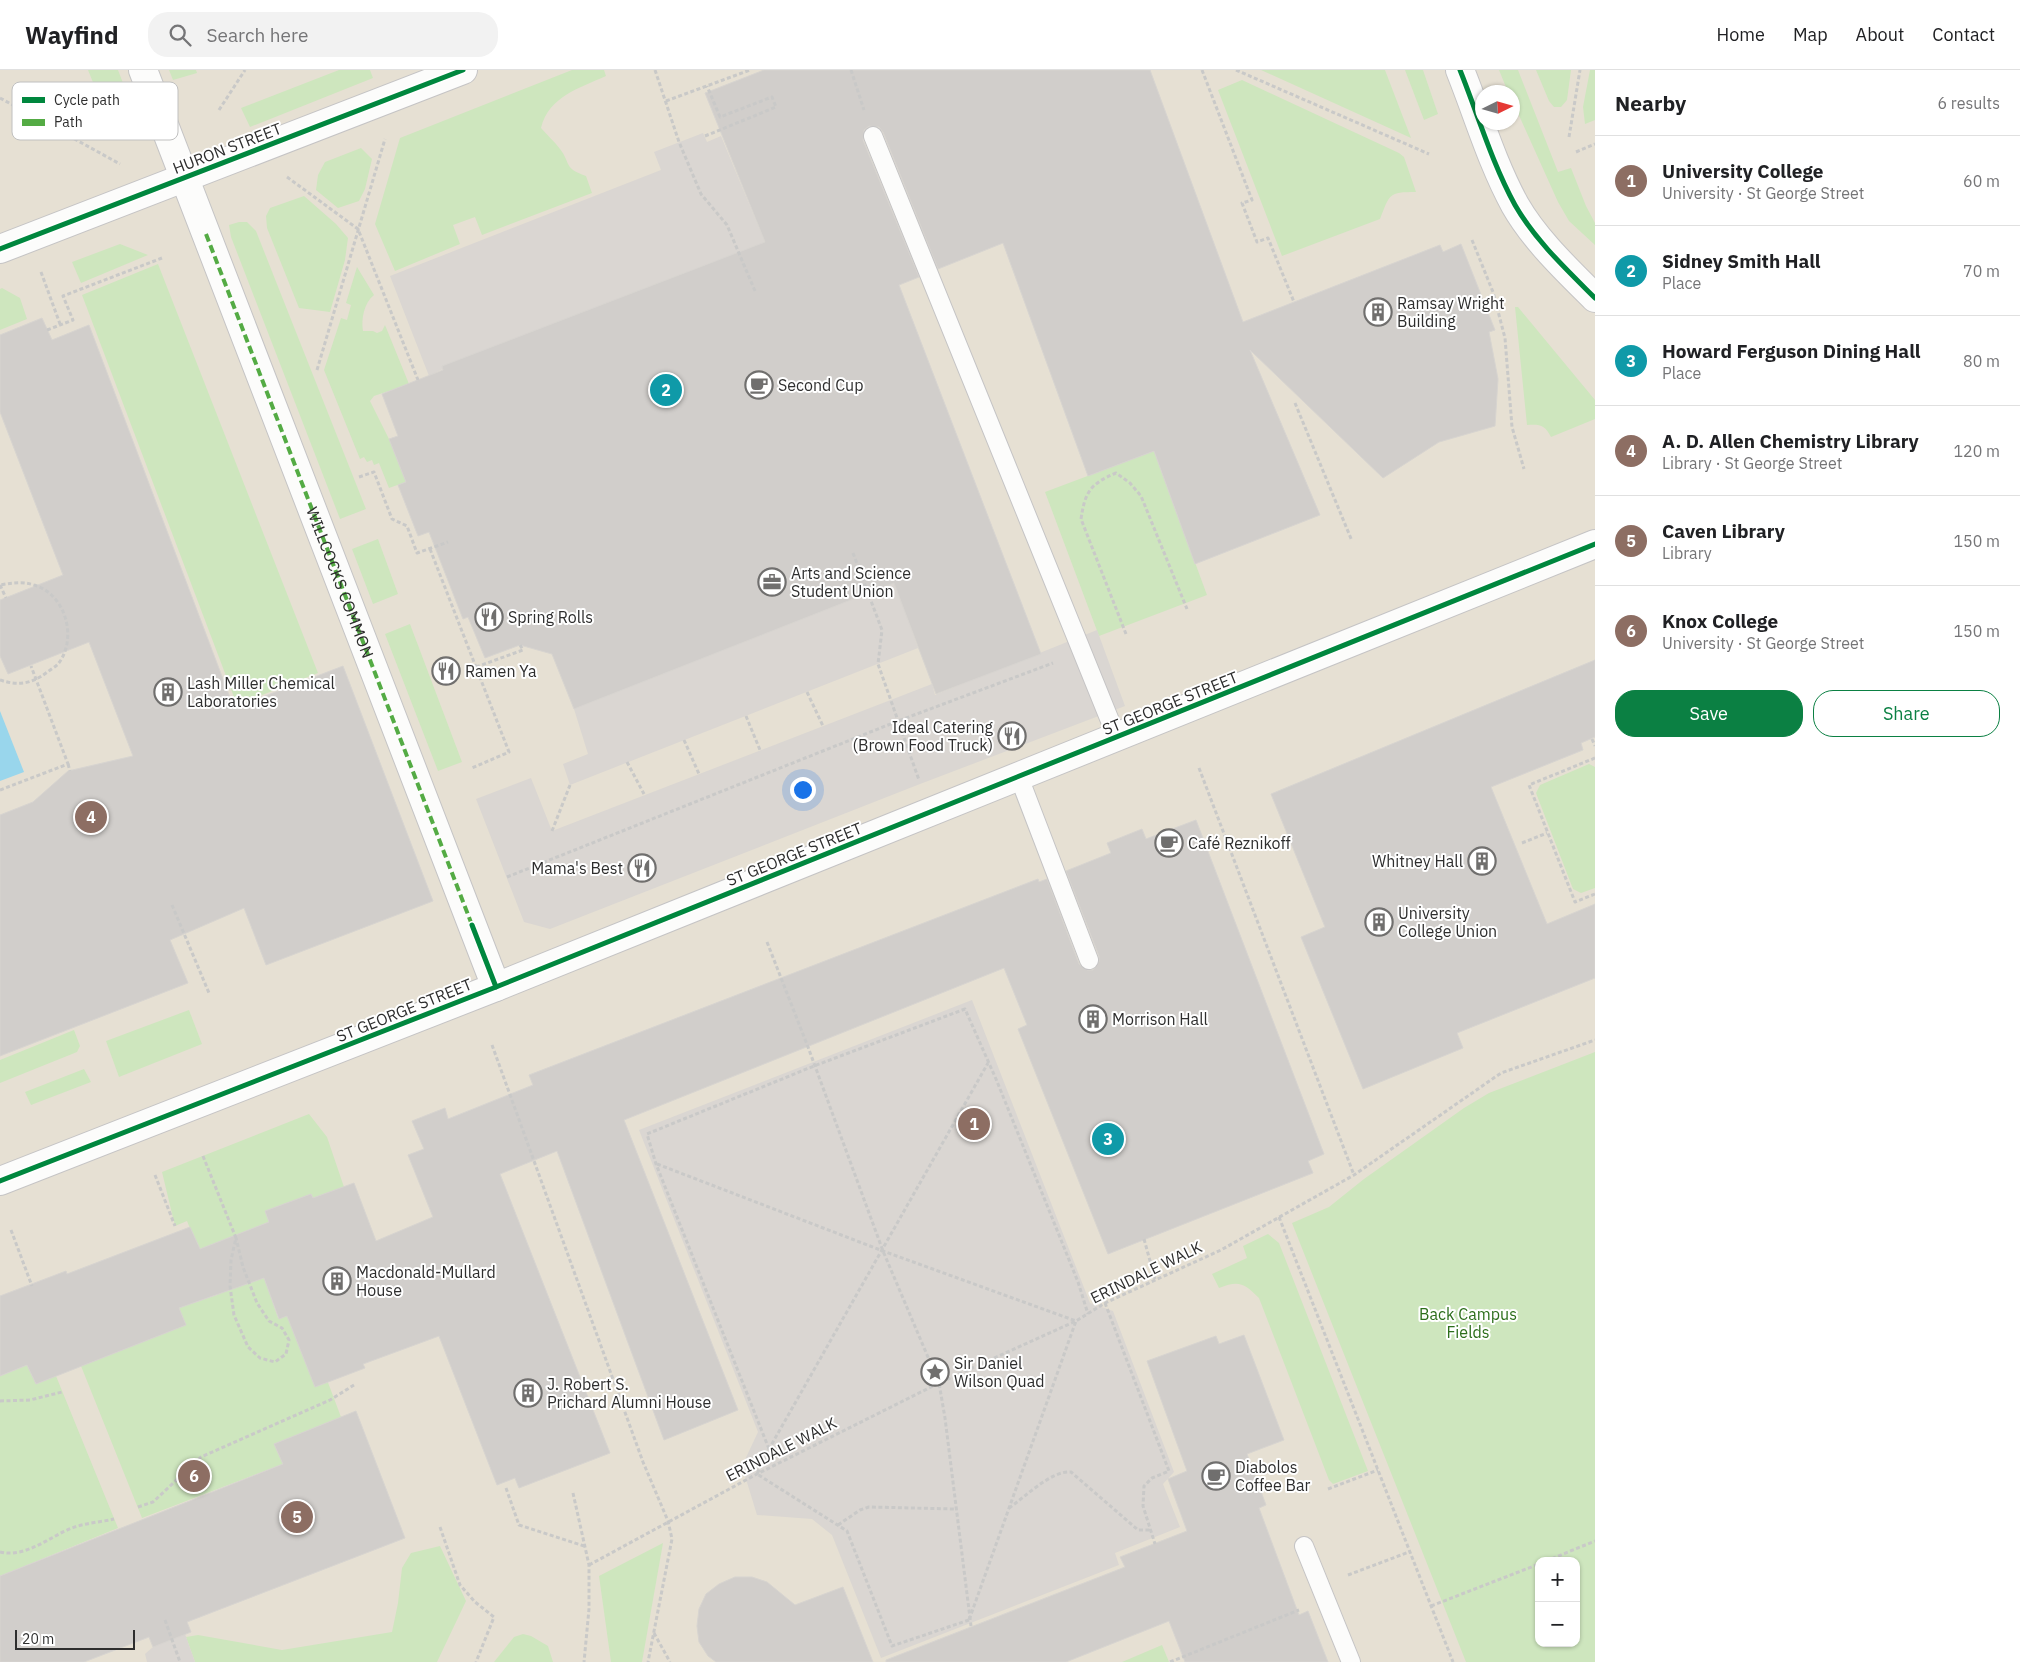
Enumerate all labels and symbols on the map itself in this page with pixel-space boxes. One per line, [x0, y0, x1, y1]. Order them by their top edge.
legend [12, 82, 178, 140]
north arrow [1475, 85, 1520, 130]
text: Cycle path [54, 91, 120, 109]
text: Path [54, 113, 83, 131]
street label: HURON STREET [170, 118, 284, 178]
place label: Ramsay Wright Building [1397, 293, 1505, 331]
building icon: Ramsay Wright Building [1363, 297, 1393, 327]
cafe icon: Second Cup [744, 370, 774, 400]
pin: 2 [650, 371, 682, 409]
place label: Second Cup [778, 375, 863, 395]
street label: WILLCOCKS COMMON [302, 504, 378, 661]
place label: Arts and Science Student Union [791, 563, 911, 601]
office icon: Arts and Science Student Union [757, 567, 787, 597]
restaurant icon: Spring Rolls [474, 602, 504, 632]
place label: Spring Rolls [508, 607, 593, 627]
restaurant icon: Ramen Ya [431, 656, 461, 686]
place label: Ramen Ya [465, 661, 537, 681]
street label: ST GEORGE STREET [1099, 667, 1241, 739]
place label: Lash Miller Chemical Laboratories [187, 673, 335, 711]
building icon: Lash Miller Chemical Laboratories [153, 677, 183, 707]
place label: Ideal Catering (Brown Food Truck) [853, 717, 994, 755]
restaurant icon: Ideal Catering (Brown Food Truck) [997, 721, 1027, 751]
your location [790, 777, 816, 803]
pin: 4 [75, 798, 107, 836]
street label: ST GEORGE STREET [723, 818, 865, 890]
cafe icon: Café Reznikoff [1154, 828, 1184, 858]
place label: Café Reznikoff [1188, 833, 1291, 853]
building icon: Whitney Hall [1467, 846, 1497, 876]
place label: Whitney Hall [1372, 851, 1463, 871]
restaurant icon: Mama's Best [627, 853, 657, 883]
place label: Mama's Best [531, 858, 623, 878]
place label: University College Union [1398, 903, 1497, 941]
building icon: University College Union [1364, 907, 1394, 937]
street label: ST GEORGE STREET [333, 974, 475, 1046]
building icon: Morrison Hall [1078, 1004, 1108, 1034]
place label: Morrison Hall [1112, 1009, 1208, 1029]
pin: 1 [958, 1105, 990, 1143]
pin: 3 [1092, 1120, 1124, 1158]
street label: ERINDALE WALK [1087, 1236, 1205, 1308]
place label: Macdonald-Mullard House [356, 1262, 496, 1300]
building icon: Macdonald-Mullard House [322, 1266, 352, 1296]
park label: Back Campus Fields [1419, 1304, 1517, 1342]
place label: Sir Daniel Wilson Quad [954, 1353, 1044, 1391]
place icon: Sir Daniel Wilson Quad [920, 1357, 950, 1387]
place label: J. Robert S. Prichard Alumni House [547, 1374, 712, 1412]
building icon: J. Robert S. Prichard Alumni House [513, 1378, 543, 1408]
street label: ERINDALE WALK [722, 1412, 840, 1486]
pin: 6 [178, 1457, 210, 1495]
place label: Diabolos Coffee Bar [1235, 1457, 1310, 1495]
cafe icon: Diabolos Coffee Bar [1201, 1461, 1231, 1491]
pin: 5 [281, 1498, 313, 1536]
scale bar [15, 1627, 135, 1650]

